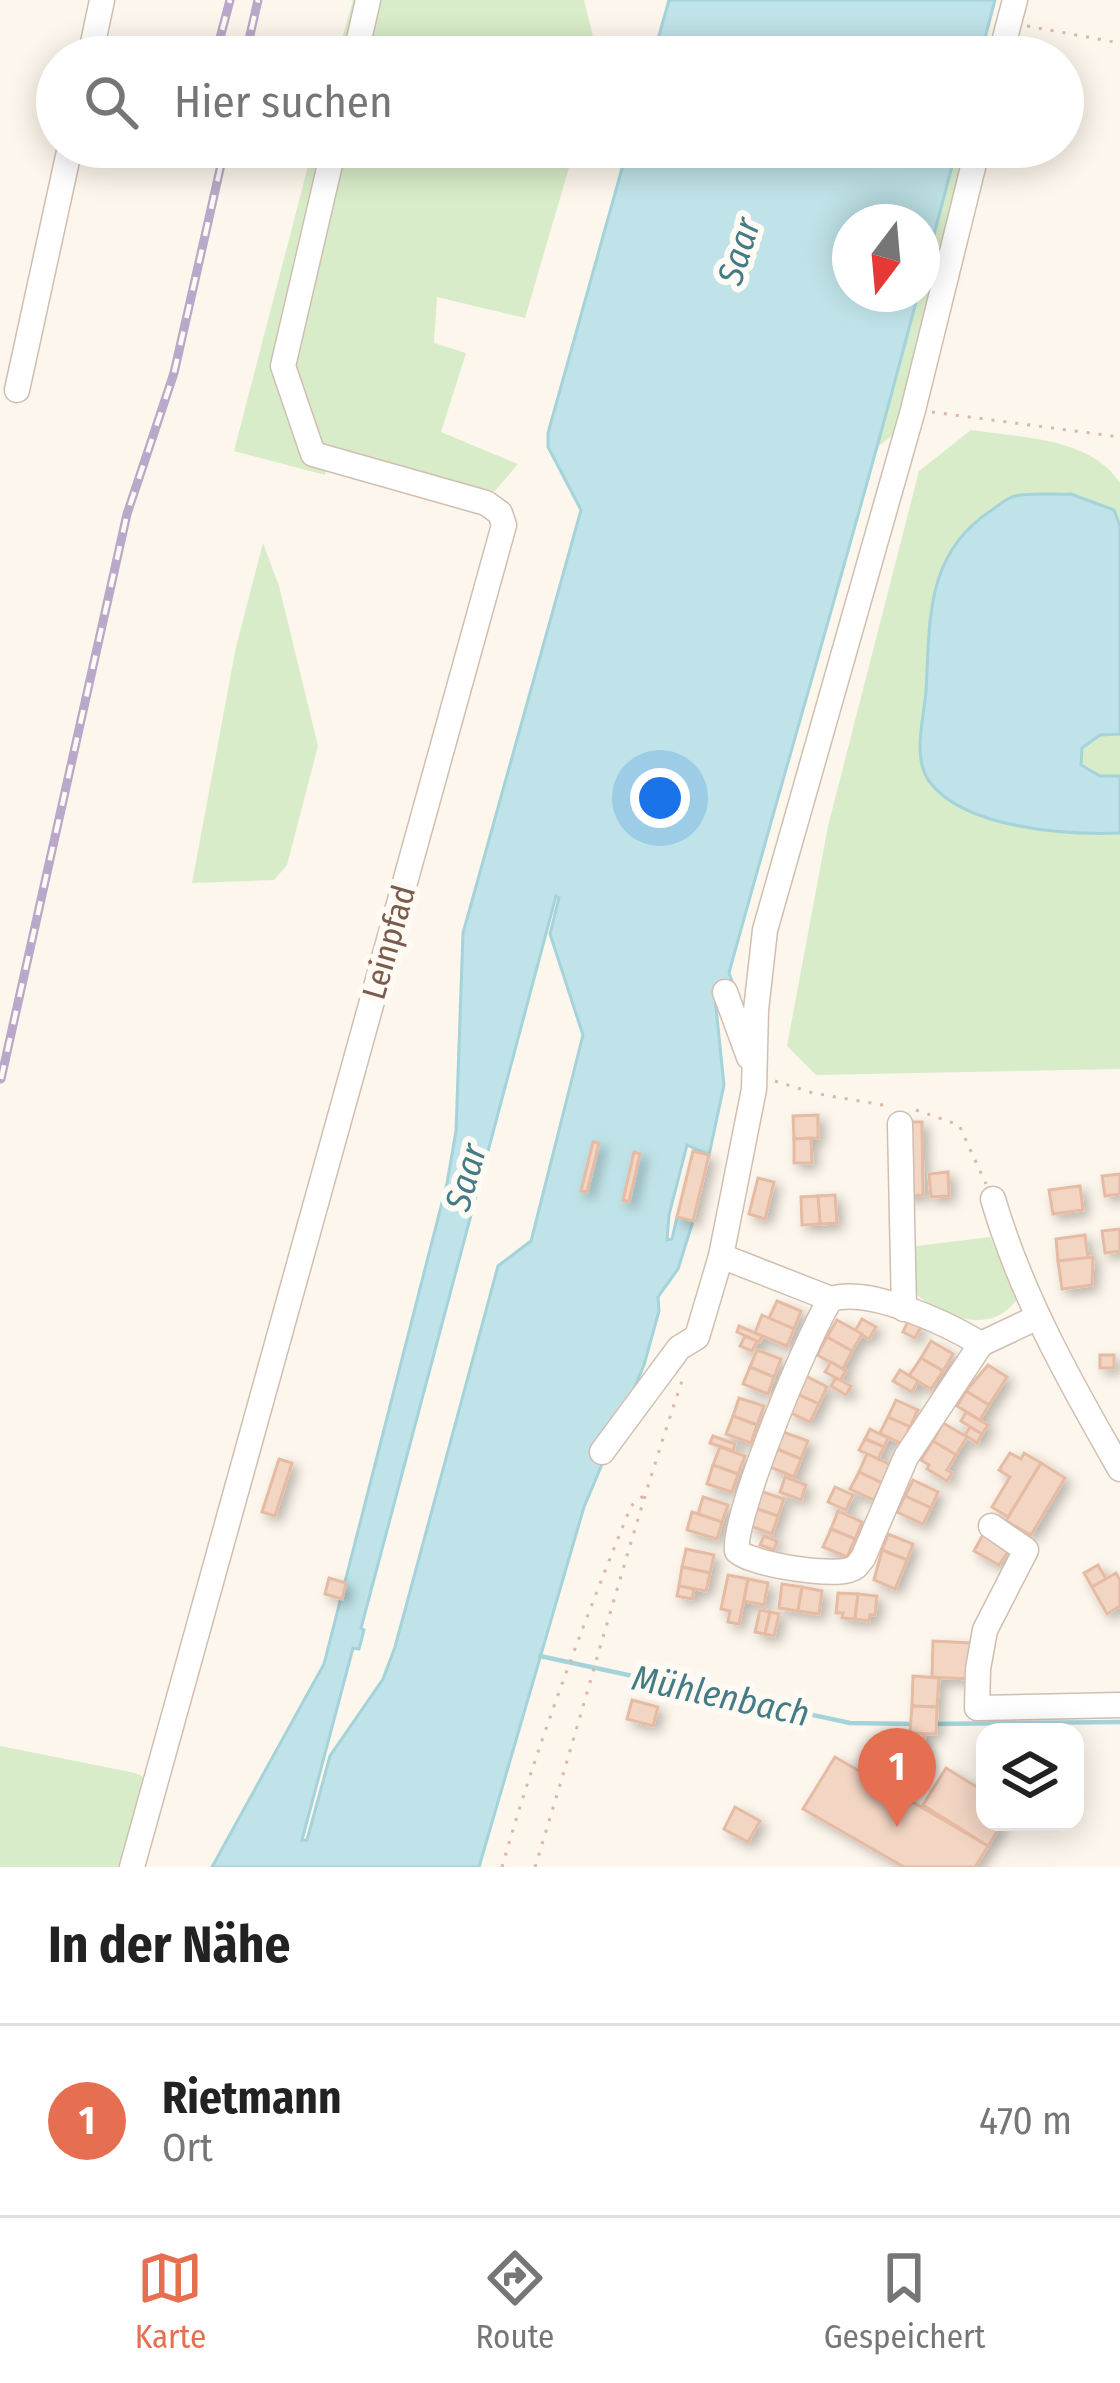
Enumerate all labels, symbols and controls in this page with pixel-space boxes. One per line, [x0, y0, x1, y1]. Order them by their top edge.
search box [36, 36, 1084, 168]
icon: search [78, 69, 144, 135]
text: Hier suchen [174, 75, 393, 129]
north arrow [832, 204, 940, 312]
water label: Saar [708, 211, 770, 291]
your location [630, 768, 690, 828]
street label: Leinpfad [354, 881, 424, 1004]
water label: Saar [435, 1137, 497, 1217]
water label: Mühlenbach [628, 1656, 813, 1736]
map controls [976, 1723, 1084, 1831]
button: layers [976, 1723, 1084, 1831]
pin: 1 [858, 1728, 936, 1827]
text: In der Nähe [48, 1914, 290, 1976]
text: Rietmann [162, 2071, 341, 2125]
text: 1 [79, 2098, 95, 2144]
text: 470 m [979, 2098, 1072, 2144]
text: Ort [162, 2125, 213, 2171]
tab: Karte [135, 2245, 206, 2357]
tab: Route [476, 2245, 554, 2357]
tab: Gespeichert [824, 2245, 985, 2357]

